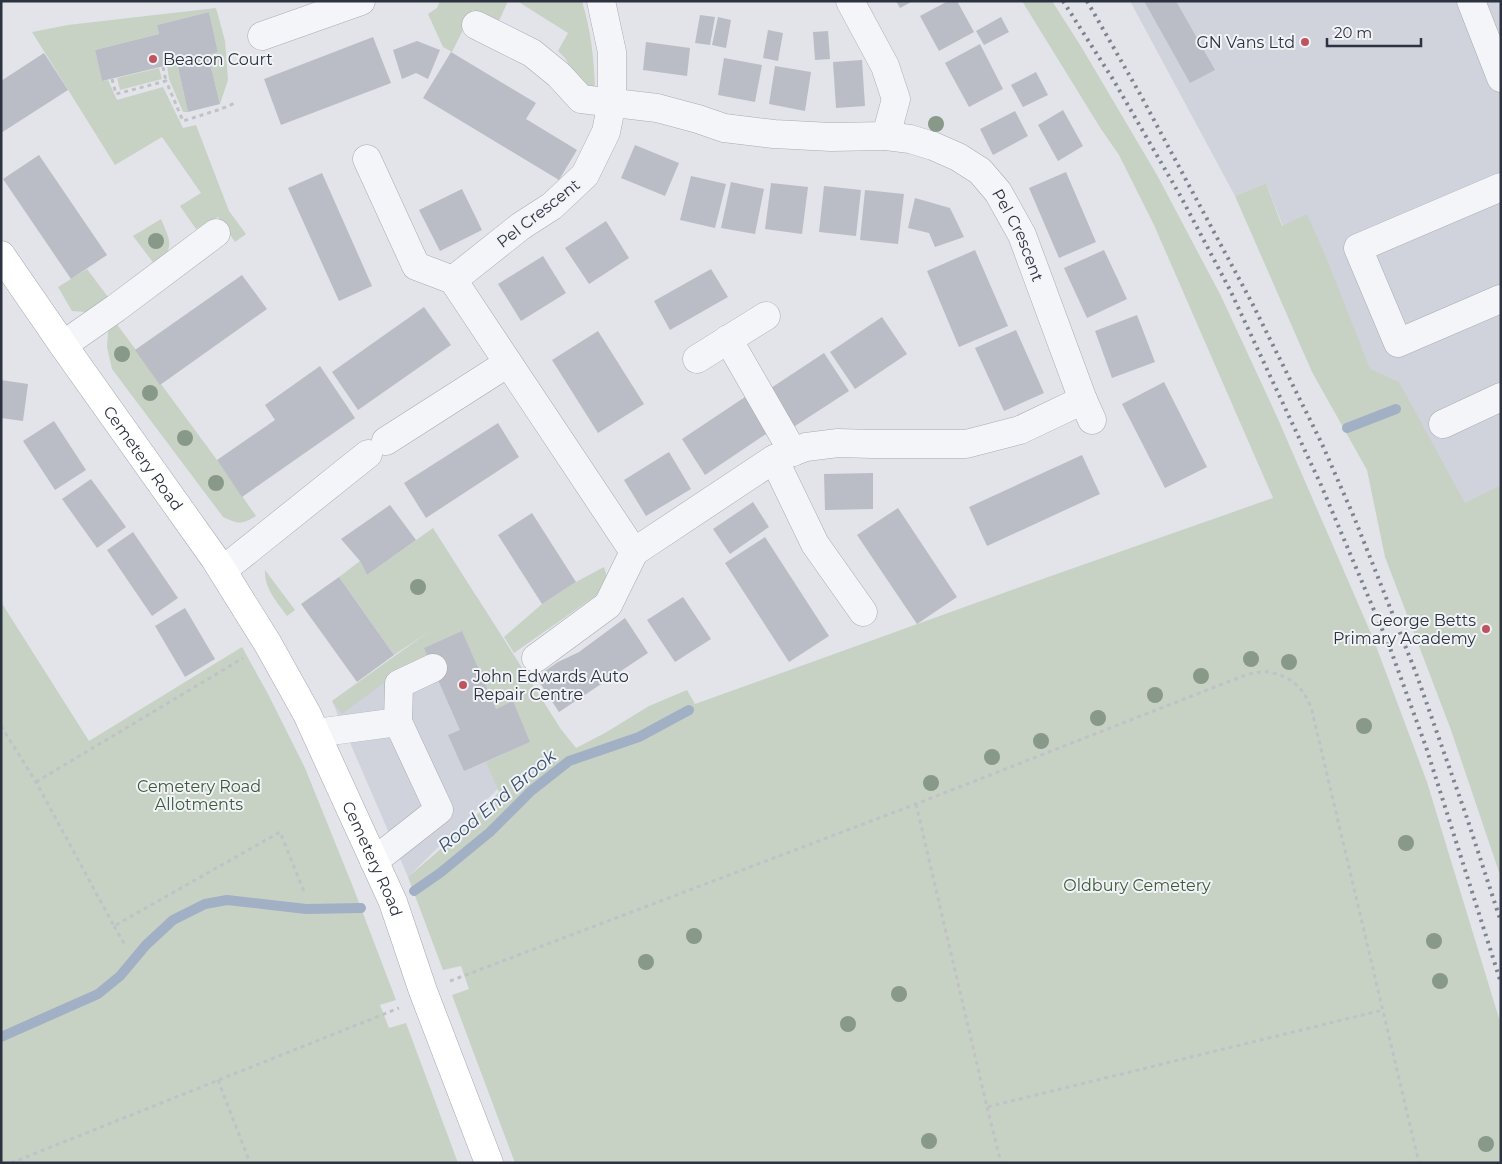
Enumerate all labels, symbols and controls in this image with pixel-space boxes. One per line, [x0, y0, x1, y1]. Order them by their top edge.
scale bar [1327, 15, 1421, 47]
text: 20 m [1334, 23, 1372, 42]
place label: GN Vans Ltd [1197, 33, 1295, 52]
marker: GN Vans Ltd [1299, 36, 1311, 48]
place label: Beacon Court [163, 50, 273, 69]
marker: Beacon Court [147, 53, 159, 65]
street label: Pel Crescent [493, 175, 584, 252]
street label: Pel Crescent [988, 185, 1048, 285]
street label: Cemetery Road [99, 402, 187, 515]
place label: George Betts Primary Academy [1333, 611, 1476, 648]
marker: George Betts Primary Academy [1480, 623, 1492, 635]
place label: John Edwards Auto Repair Centre [472, 667, 629, 704]
marker: John Edwards Auto Repair Centre [457, 679, 469, 691]
water label: Rood End Brook [433, 744, 562, 857]
park label: Cemetery Road Allotments [137, 777, 261, 814]
street label: Cemetery Road [338, 798, 406, 919]
park label: Oldbury Cemetery [1063, 876, 1211, 895]

